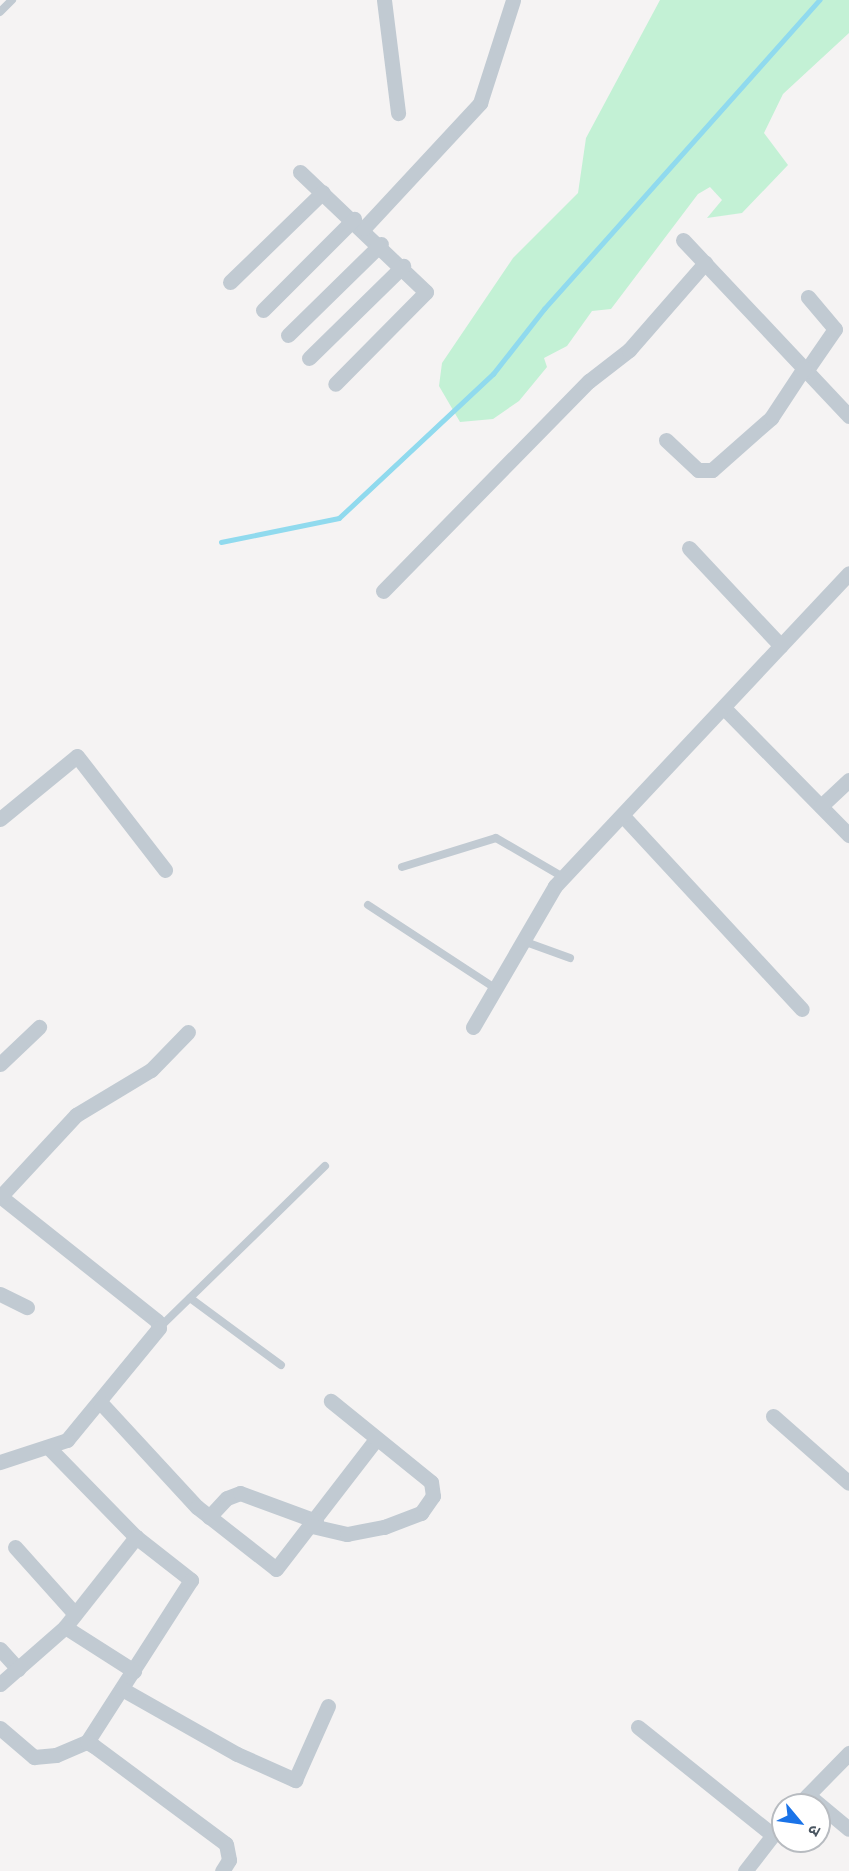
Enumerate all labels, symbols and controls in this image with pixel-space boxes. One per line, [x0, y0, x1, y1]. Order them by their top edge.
north arrow [771, 1793, 831, 1853]
text: उ [805, 1822, 826, 1840]

